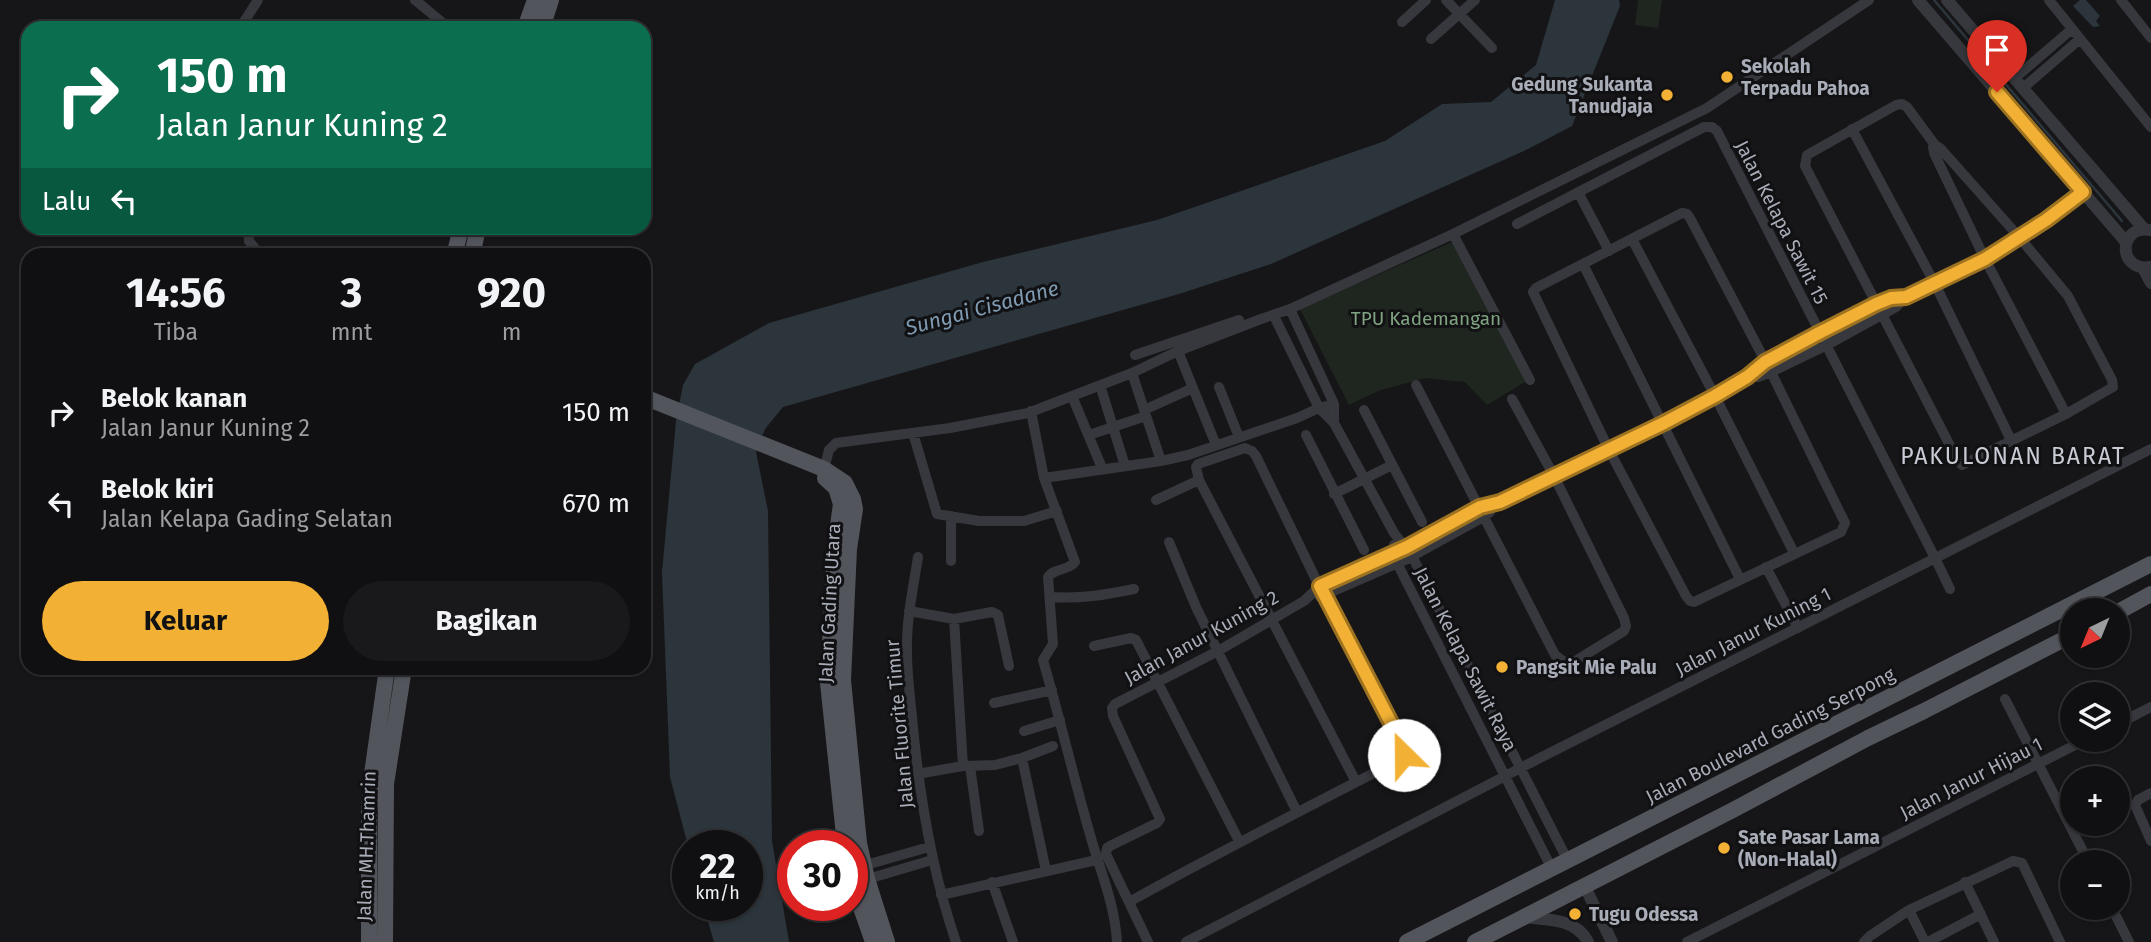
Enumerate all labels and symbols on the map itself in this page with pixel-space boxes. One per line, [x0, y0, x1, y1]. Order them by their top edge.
pin [1967, 20, 2027, 92]
place label: Sekolah Terpadu Pahoa [1741, 55, 1870, 100]
marker: Sekolah Terpadu Pahoa [1719, 69, 1735, 85]
place label: Gedung Sukanta Tanudjaja [1511, 73, 1653, 118]
marker: Gedung Sukanta Tanudjaja [1659, 87, 1675, 103]
street label: Jalan Kelapa Sawit 15 [1730, 137, 1833, 308]
water label: Sungai Cisadane [902, 275, 1062, 341]
park label: TPU Kademangan [1351, 307, 1501, 330]
district label: PAKULONAN BARAT [1900, 442, 2126, 470]
street label: Jalan Gading Utara [814, 523, 845, 683]
street label: Jalan Kelapa Sawit Raya [1409, 563, 1522, 755]
street label: Jalan Janur Kuning 1 [1672, 582, 1835, 681]
street label: Jalan Janur Kuning 2 [1120, 586, 1282, 689]
north arrow [2060, 598, 2130, 668]
street label: Jalan Fluorite Timur [881, 638, 918, 809]
place label: Pangsit Mie Palu [1516, 656, 1657, 679]
marker: Pangsit Mie Palu [1494, 659, 1510, 675]
street label: Jalan Boulevard Gading Serpong [1642, 662, 1899, 808]
position arrow [1367, 718, 1441, 792]
street label: Jalan Janur Hijau 1 [1896, 733, 2046, 824]
street label: Jalan MH.Thamrin [352, 770, 381, 922]
place label: Sate Pasar Lama (Non-Halal) [1738, 826, 1880, 871]
speed limit sign: 30 [777, 830, 868, 921]
marker: Sate Pasar Lama (Non-Halal) [1716, 840, 1732, 856]
place label: Tugu Odessa [1589, 903, 1698, 926]
marker: Tugu Odessa [1567, 906, 1583, 922]

